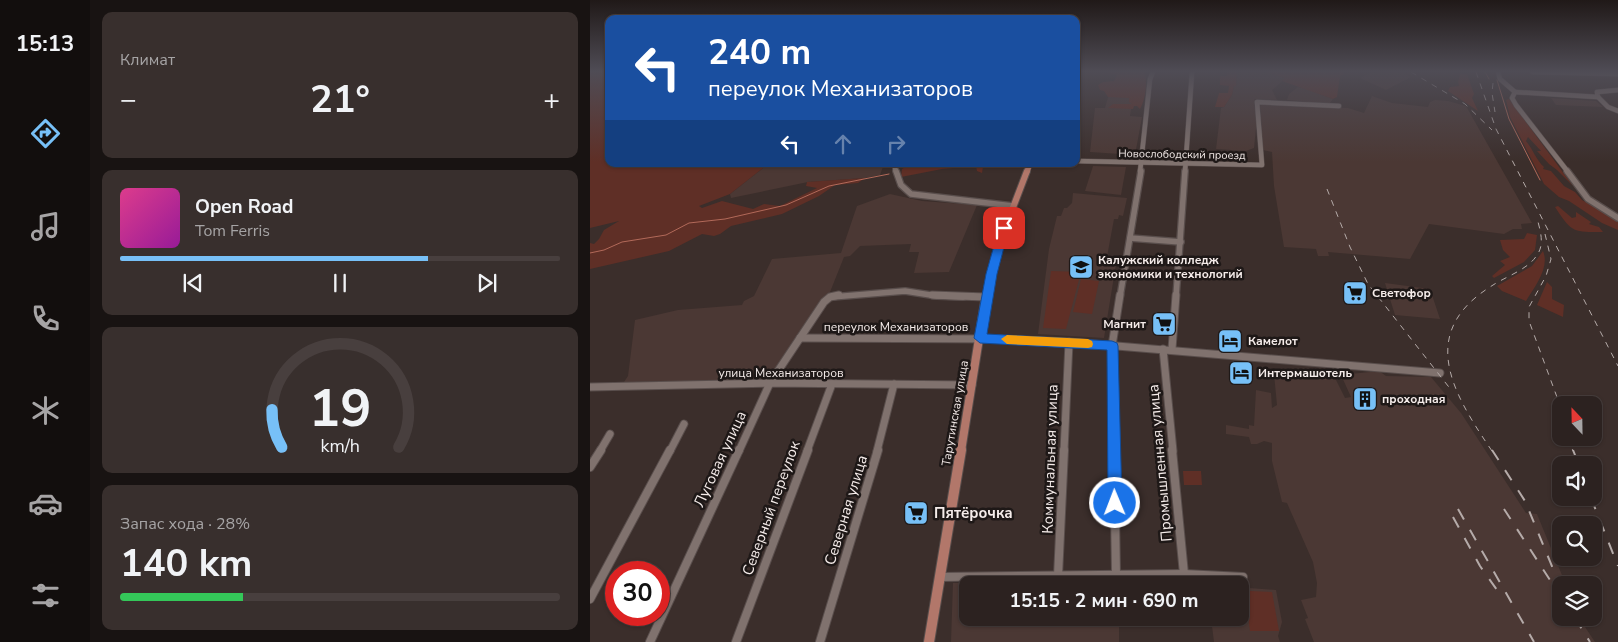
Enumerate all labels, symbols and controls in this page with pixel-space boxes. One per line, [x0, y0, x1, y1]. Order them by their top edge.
text: 15:13 [16, 29, 74, 59]
text: 240 m [708, 29, 811, 76]
icon: left [625, 35, 690, 100]
text: Климат [120, 49, 175, 71]
text: 21° [310, 74, 370, 125]
text: переулок Механизаторов [708, 74, 973, 104]
text: − [120, 81, 137, 119]
text: + [543, 81, 560, 119]
icon: directions [28, 116, 63, 151]
icon: left [776, 130, 804, 158]
icon: ahead [829, 130, 857, 158]
icon: right [882, 130, 910, 158]
street label: Новослободский проезд [1118, 146, 1246, 163]
text: Open Road [195, 194, 293, 220]
pin [983, 207, 1025, 249]
icon: music [28, 209, 63, 244]
icon: arrive [990, 214, 1018, 242]
text: Tom Ferris [195, 220, 270, 242]
place label: Калужский колледж экономики и технологий [1098, 252, 1243, 282]
school or university icon: Калужский колледж экономики и технологий [1068, 254, 1094, 280]
icon: previous [179, 269, 207, 297]
icon: pause [326, 269, 354, 297]
icon: next [473, 269, 501, 297]
supermarket icon: Светофор [1342, 280, 1368, 306]
place label: Светофор [1372, 285, 1431, 301]
icon: phone [28, 301, 63, 336]
supermarket icon: Магнит [1151, 311, 1177, 337]
place label: Магнит [1103, 316, 1146, 332]
street label: переулок Механизаторов [824, 319, 969, 335]
hotel icon: Камелот [1217, 328, 1243, 354]
place label: Камелот [1248, 333, 1298, 349]
street label: Тарутинская улица [938, 359, 972, 467]
hotel icon: Интермашотель [1228, 360, 1254, 386]
street label: улица Механизаторов [718, 365, 844, 381]
place label: Интермашотель [1258, 365, 1352, 381]
text: 19 [309, 373, 371, 444]
street label: Коммунальная улица [1037, 384, 1063, 534]
street label: Промышленная улица [1143, 384, 1177, 542]
building icon: проходная [1352, 386, 1378, 412]
place label: проходная [1382, 391, 1445, 407]
icon: climate [28, 393, 63, 428]
north arrow [1552, 396, 1602, 446]
map controls [1552, 396, 1602, 626]
street label: Луговая улица [689, 408, 751, 510]
text: km/h [320, 434, 360, 458]
street label: Северный переулок [737, 438, 805, 578]
street label: Северная улица [820, 453, 872, 567]
button: sound [1552, 456, 1602, 506]
position arrow [1088, 476, 1140, 528]
icon: car [28, 486, 63, 521]
supermarket icon: Пятёрочка [903, 500, 929, 526]
place label: Пятёрочка [934, 503, 1013, 523]
text: Запас хода · 28% [120, 513, 250, 535]
button: search [1552, 516, 1602, 566]
text: 140 km [120, 538, 252, 589]
speed limit sign: 30 [605, 561, 670, 626]
button: layers [1552, 576, 1602, 626]
icon: filters [28, 578, 63, 613]
text: 15:15 · 2 мин · 690 m [1010, 588, 1198, 614]

